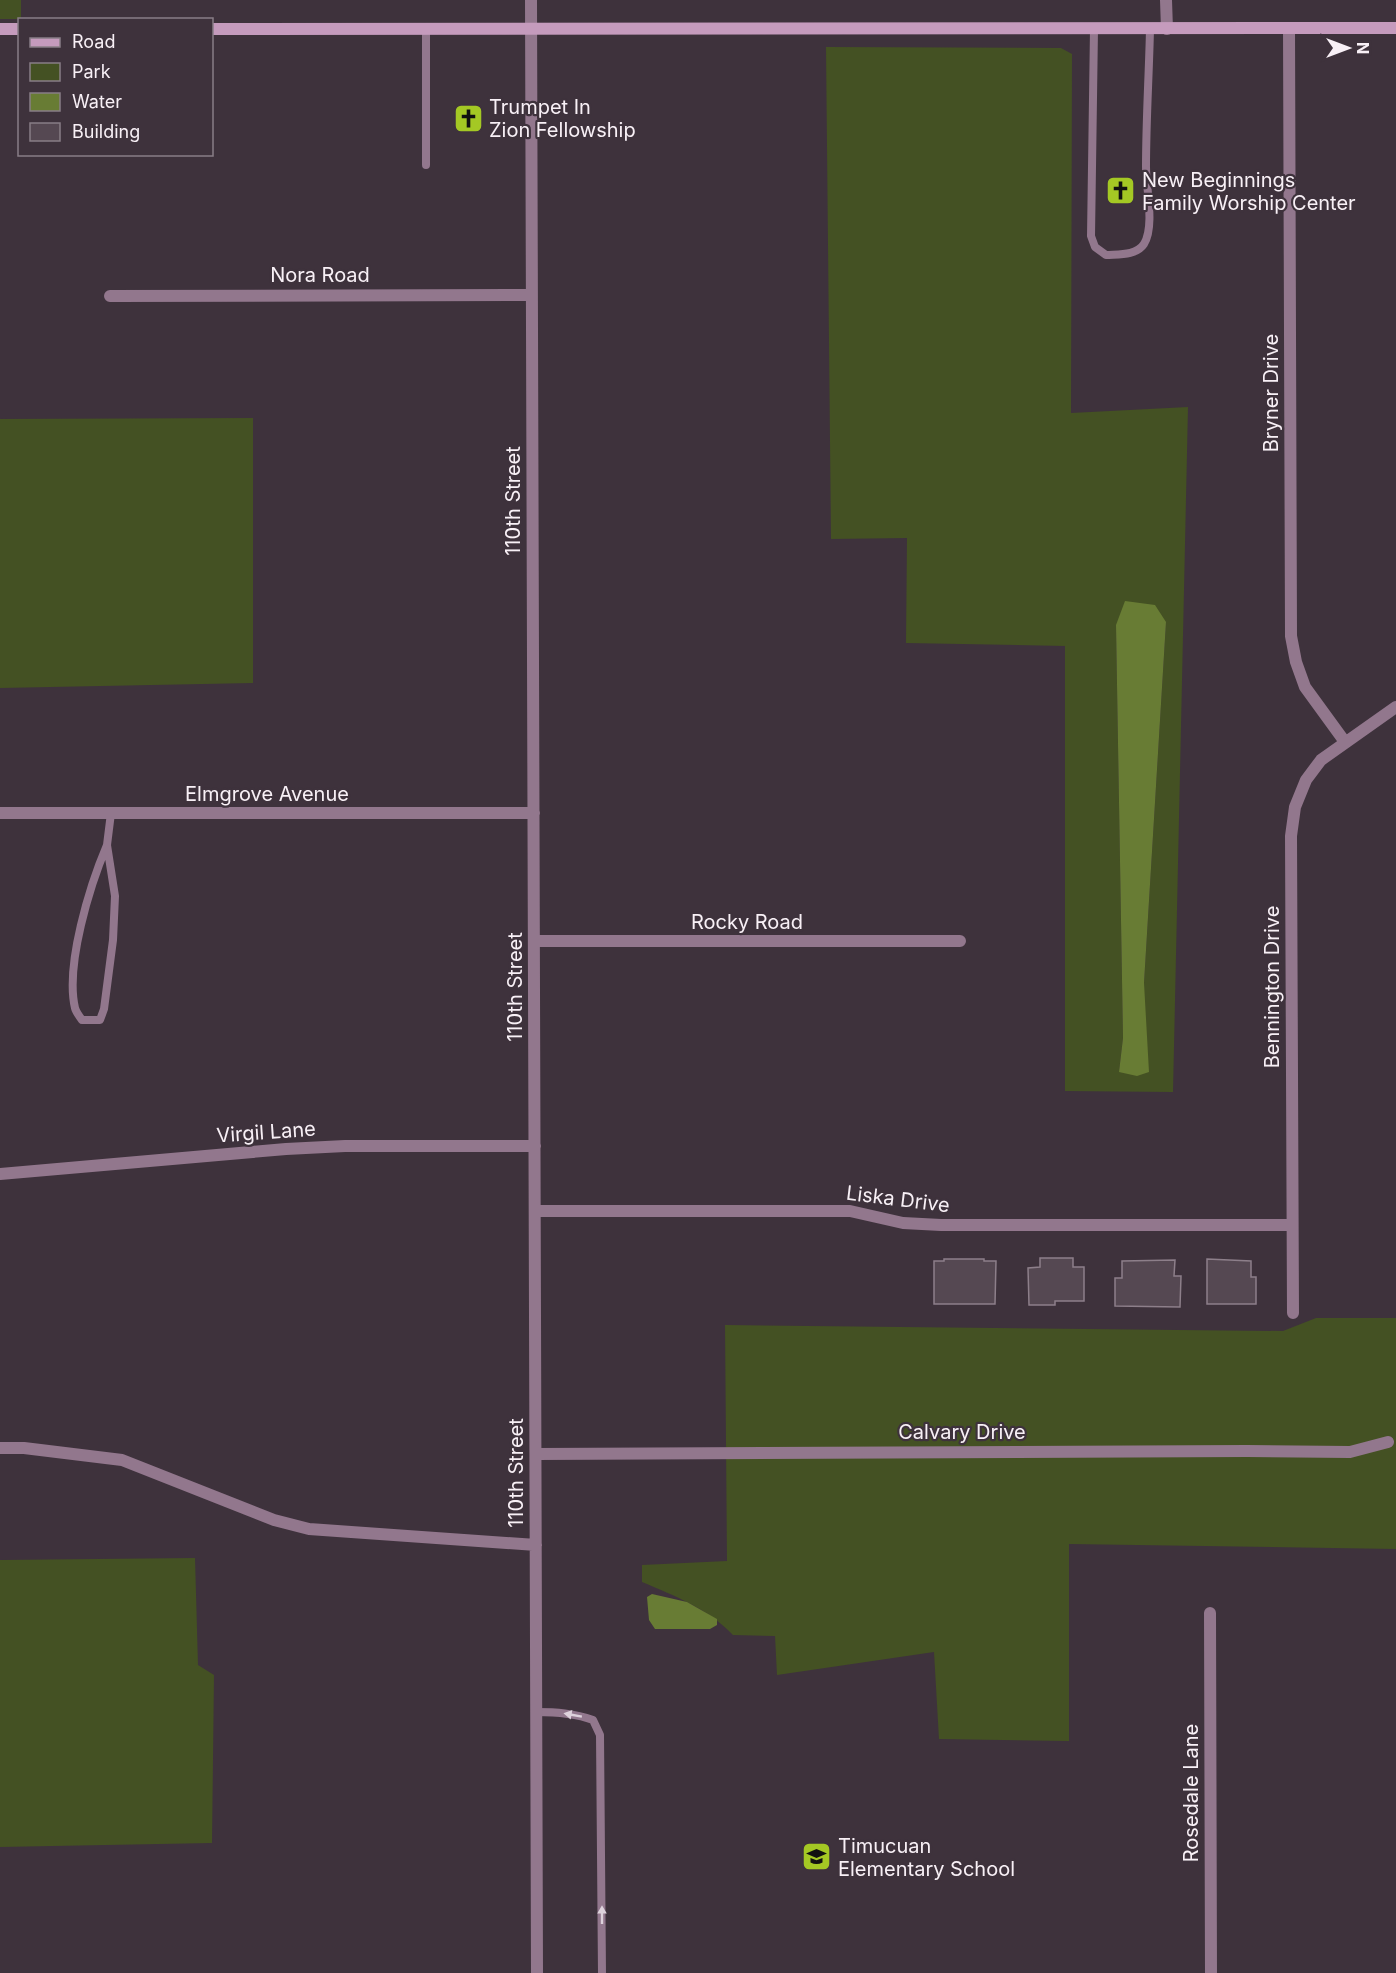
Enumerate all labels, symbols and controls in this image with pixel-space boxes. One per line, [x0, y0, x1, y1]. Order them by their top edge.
legend [18, 18, 213, 156]
north arrow [1318, 18, 1378, 78]
text: Road [72, 31, 115, 52]
text: N [1353, 42, 1373, 54]
text: Park [72, 61, 111, 82]
text: Water [72, 91, 122, 112]
place label: Trumpet In Zion Fellowship [489, 95, 636, 142]
church icon: Trumpet In Zion Fellowship [452, 103, 484, 135]
text: Building [72, 121, 140, 142]
place label: New Beginnings Family Worship Center [1142, 168, 1356, 215]
church icon: New Beginnings Family Worship Center [1105, 175, 1137, 207]
street label: Nora Road [270, 263, 370, 287]
street label: Bryner Drive [1259, 334, 1283, 452]
street label: 110th Street [501, 446, 525, 556]
street label: Elmgrove Avenue [185, 782, 349, 806]
street label: Bennington Drive [1260, 906, 1284, 1068]
street label: Rocky Road [691, 910, 803, 934]
street label: 110th Street [503, 932, 527, 1042]
street label: Virgil Lane [216, 1117, 316, 1147]
street label: Liska Drive [845, 1181, 951, 1217]
street label: 110th Street [504, 1418, 528, 1528]
street label: Calvary Drive [898, 1420, 1026, 1444]
one-way arrow [563, 1710, 582, 1719]
street label: Rosedale Lane [1179, 1724, 1203, 1862]
place label: Timucuan Elementary School [838, 1834, 1015, 1881]
school or university icon: Timucuan Elementary School [801, 1841, 833, 1873]
one-way arrow [597, 1905, 606, 1924]

